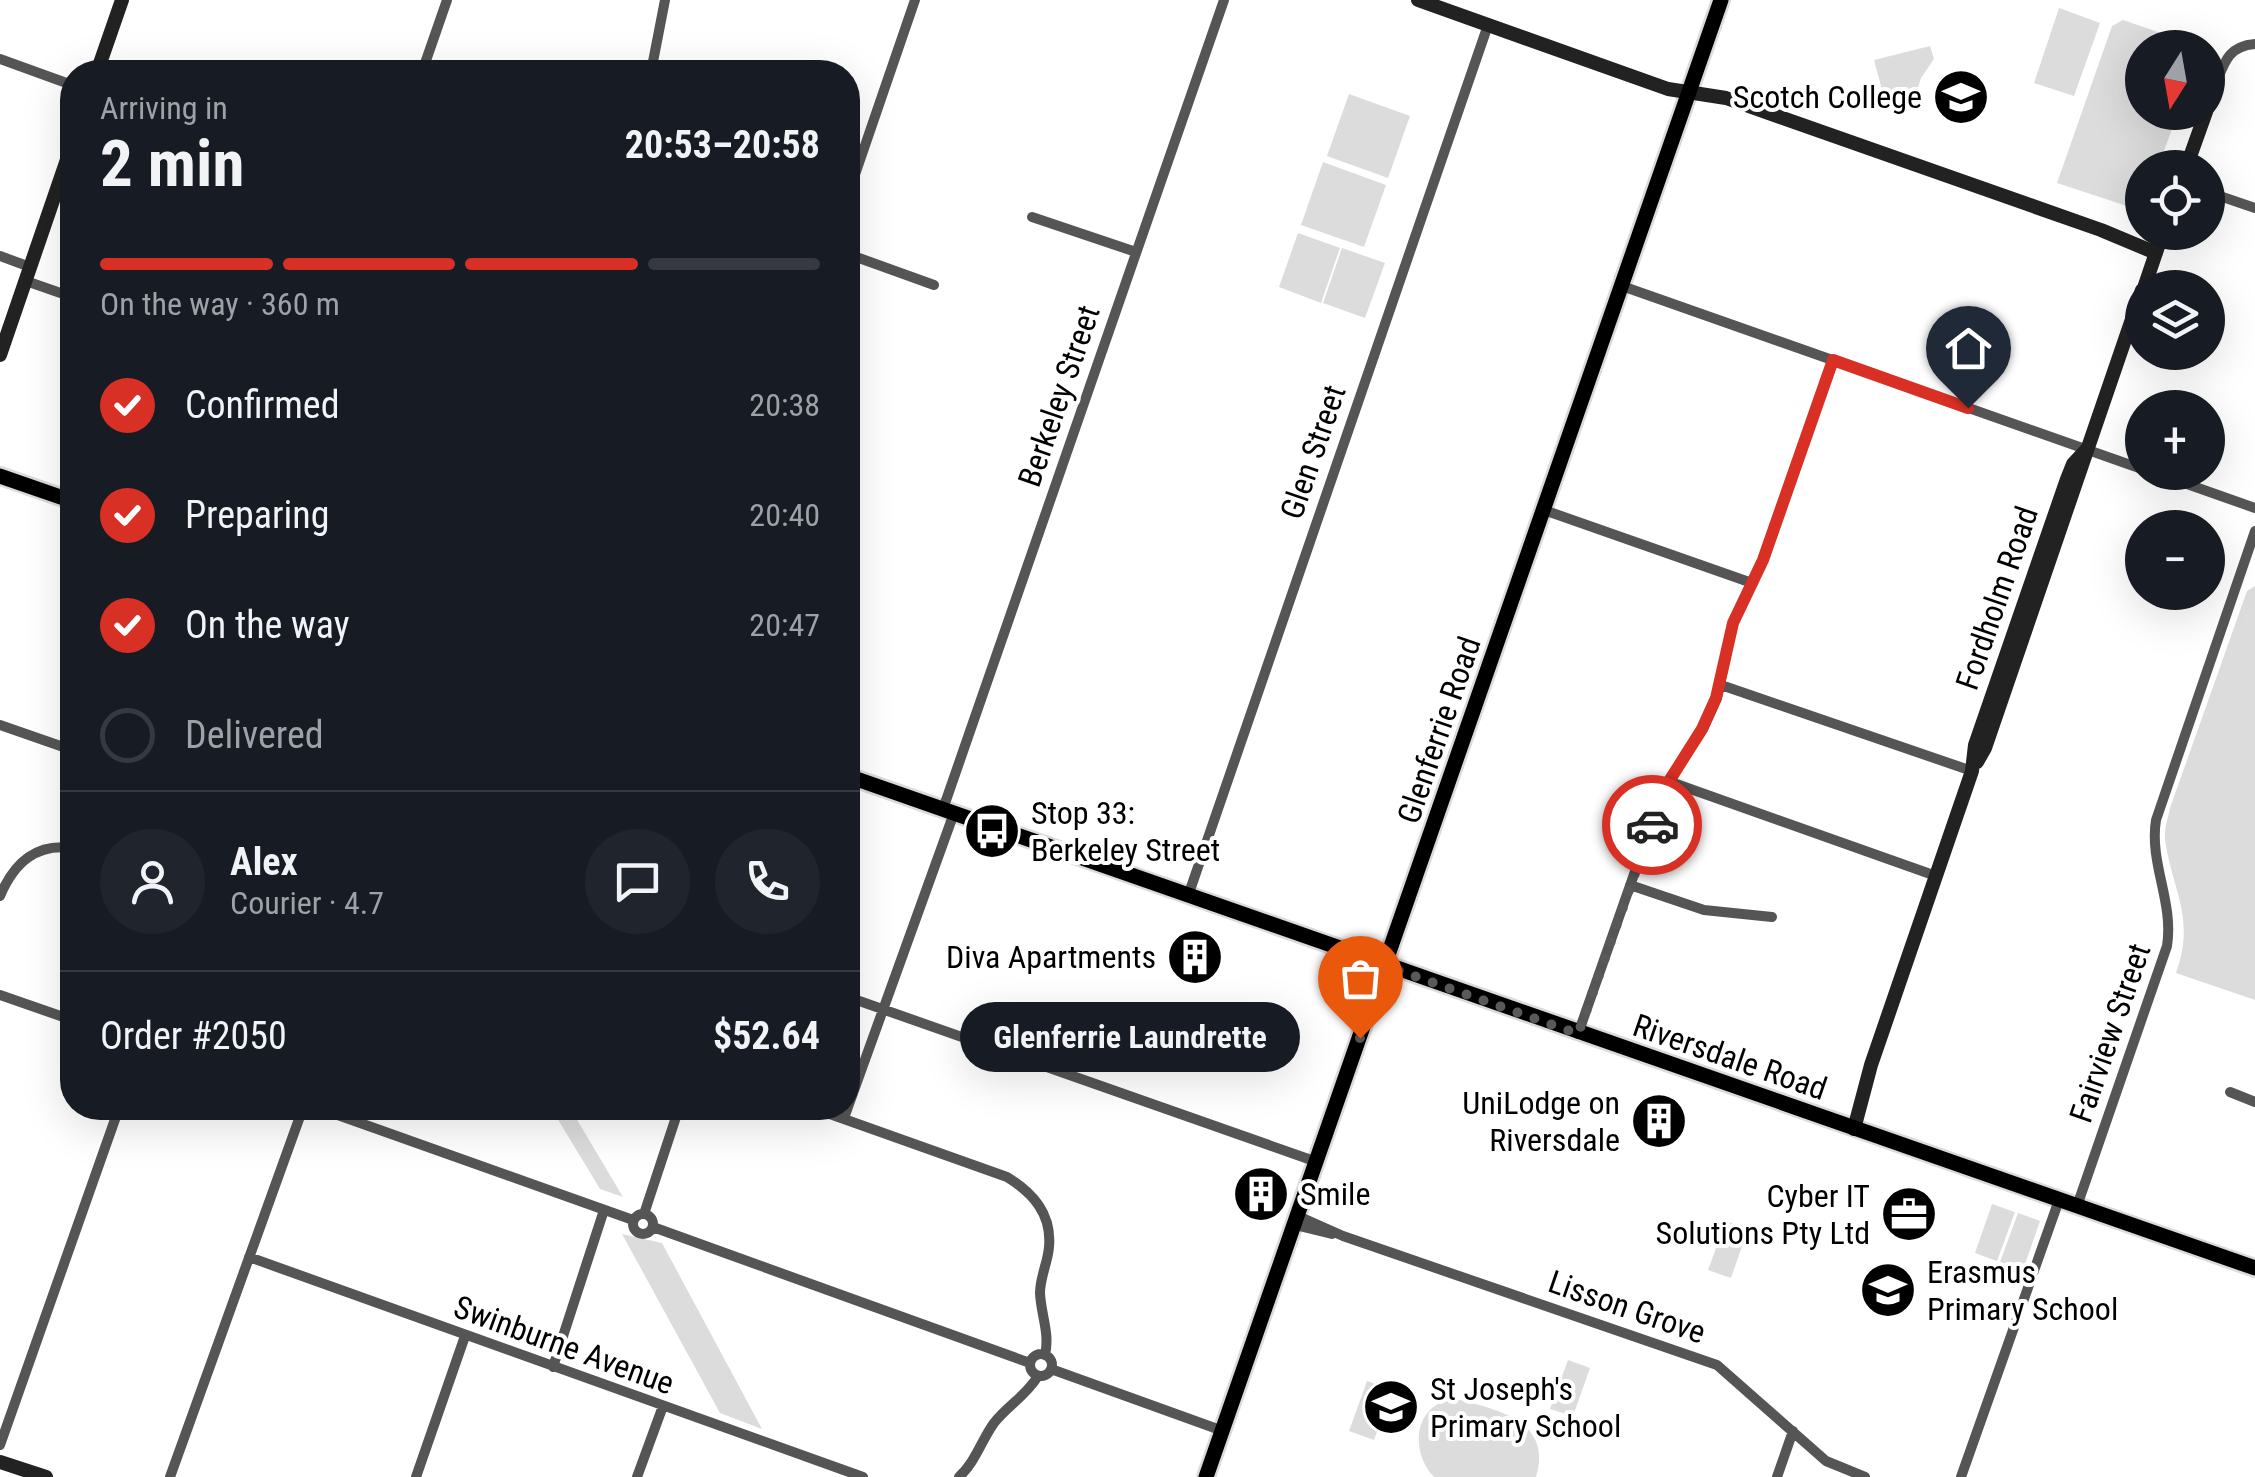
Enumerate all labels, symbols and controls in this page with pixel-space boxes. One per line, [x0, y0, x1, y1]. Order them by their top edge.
north arrow [2125, 30, 2225, 130]
map controls [2125, 30, 2225, 610]
school or university icon: Scotch College [1931, 67, 1991, 127]
place label: Scotch College [1733, 78, 1922, 116]
text: Arriving in [100, 89, 228, 127]
text: 20:53–20:58 [625, 123, 820, 167]
text: 2 min [100, 126, 244, 202]
button: locate [2125, 150, 2225, 250]
button: layers [2125, 270, 2225, 370]
text: On the way · 360 m [100, 285, 340, 323]
street label: Berkeley Street [1010, 300, 1108, 492]
pin [1926, 306, 2011, 409]
icon: home [1941, 321, 1996, 376]
icon: check [100, 378, 155, 433]
street label: Glen Street [1272, 380, 1354, 524]
text: Confirmed [185, 383, 340, 427]
text: 20:38 [749, 386, 820, 424]
button: + [2125, 390, 2225, 490]
icon: check [100, 488, 155, 543]
text: Preparing [185, 493, 330, 537]
text: 20:40 [749, 496, 820, 534]
street label: Fordholm Road [1948, 502, 2046, 694]
button: − [2125, 510, 2225, 610]
icon: check [100, 598, 155, 653]
text: On the way [185, 603, 350, 647]
text: 20:47 [749, 606, 820, 644]
street label: Glenferrie Road [1389, 632, 1489, 828]
text: Delivered [185, 713, 324, 757]
courier [1602, 775, 1702, 875]
place label: Stop 33: Berkeley Street [1031, 794, 1220, 869]
icon: car [1625, 798, 1680, 853]
bus stop icon: Stop 33: Berkeley Street [962, 801, 1022, 861]
button: person [100, 829, 205, 934]
button: chat [585, 829, 690, 934]
button: phone [715, 829, 820, 934]
text: Alex [230, 840, 298, 884]
text: Courier · 4.7 [230, 884, 384, 922]
building icon: Diva Apartments [1165, 927, 1225, 987]
pin [1318, 936, 1403, 1039]
place label: Diva Apartments [946, 938, 1156, 976]
street label: Fairview Street [2062, 939, 2158, 1127]
icon: bag [1333, 951, 1388, 1006]
callout: Glenferrie Laundrette [960, 1003, 1300, 1073]
street label: Riversdale Road [1628, 1006, 1832, 1108]
text: Order #2050 [100, 1014, 287, 1058]
text: $52.64 [713, 1014, 820, 1058]
text: Glenferrie Laundrette [993, 1018, 1267, 1056]
place label: UniLodge on Riversdale [1462, 1084, 1620, 1159]
building icon: UniLodge on Riversdale [1629, 1091, 1689, 1151]
building icon: Smile [1231, 1164, 1291, 1224]
place label: Smile [1300, 1175, 1370, 1213]
place label: Cyber IT Solutions Pty Ltd [1656, 1177, 1870, 1252]
office icon: Cyber IT Solutions Pty Ltd [1879, 1184, 1939, 1244]
place label: Erasmus Primary School [1927, 1253, 2118, 1328]
school or university icon: Erasmus Primary School [1858, 1260, 1918, 1320]
street label: Lisson Grove [1544, 1262, 1710, 1352]
street label: Swinburne Avenue [449, 1288, 679, 1402]
place label: St Joseph's Primary School [1430, 1370, 1621, 1445]
school or university icon: St Joseph's Primary School [1361, 1377, 1421, 1437]

